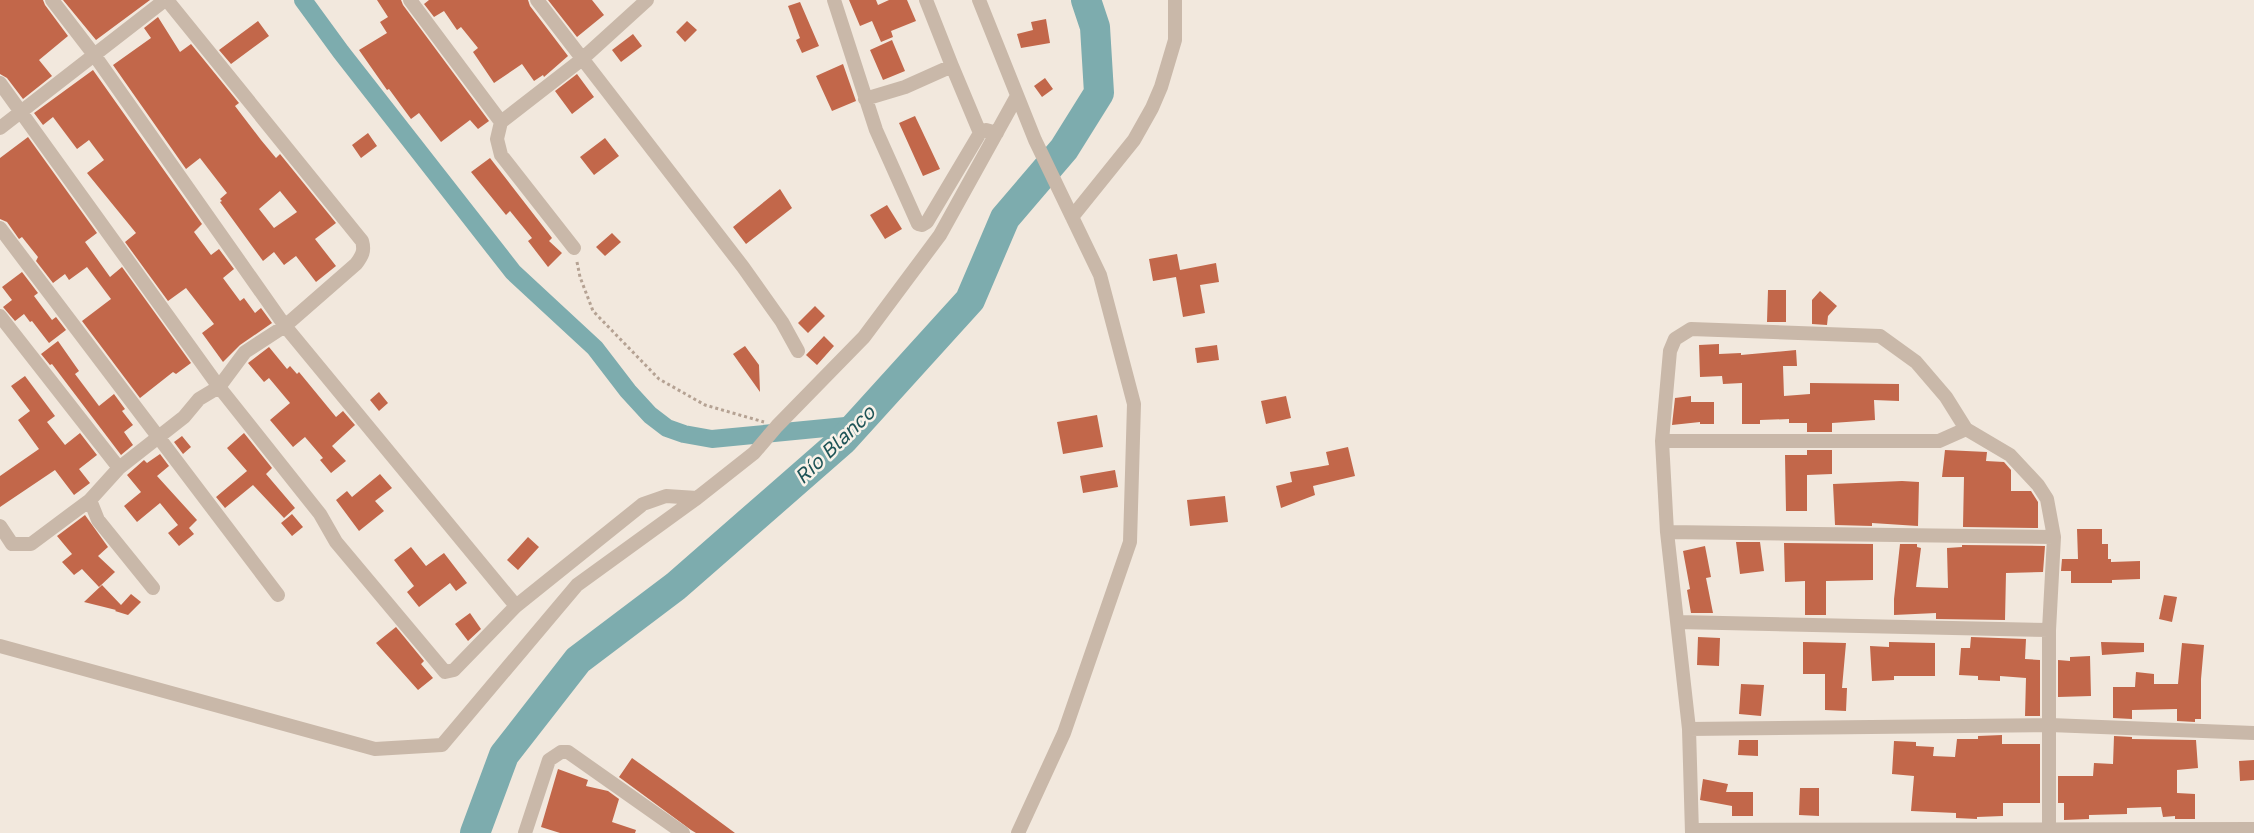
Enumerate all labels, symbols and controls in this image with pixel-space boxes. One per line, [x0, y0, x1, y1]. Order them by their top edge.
water label: Río Blanco [789, 399, 880, 488]

